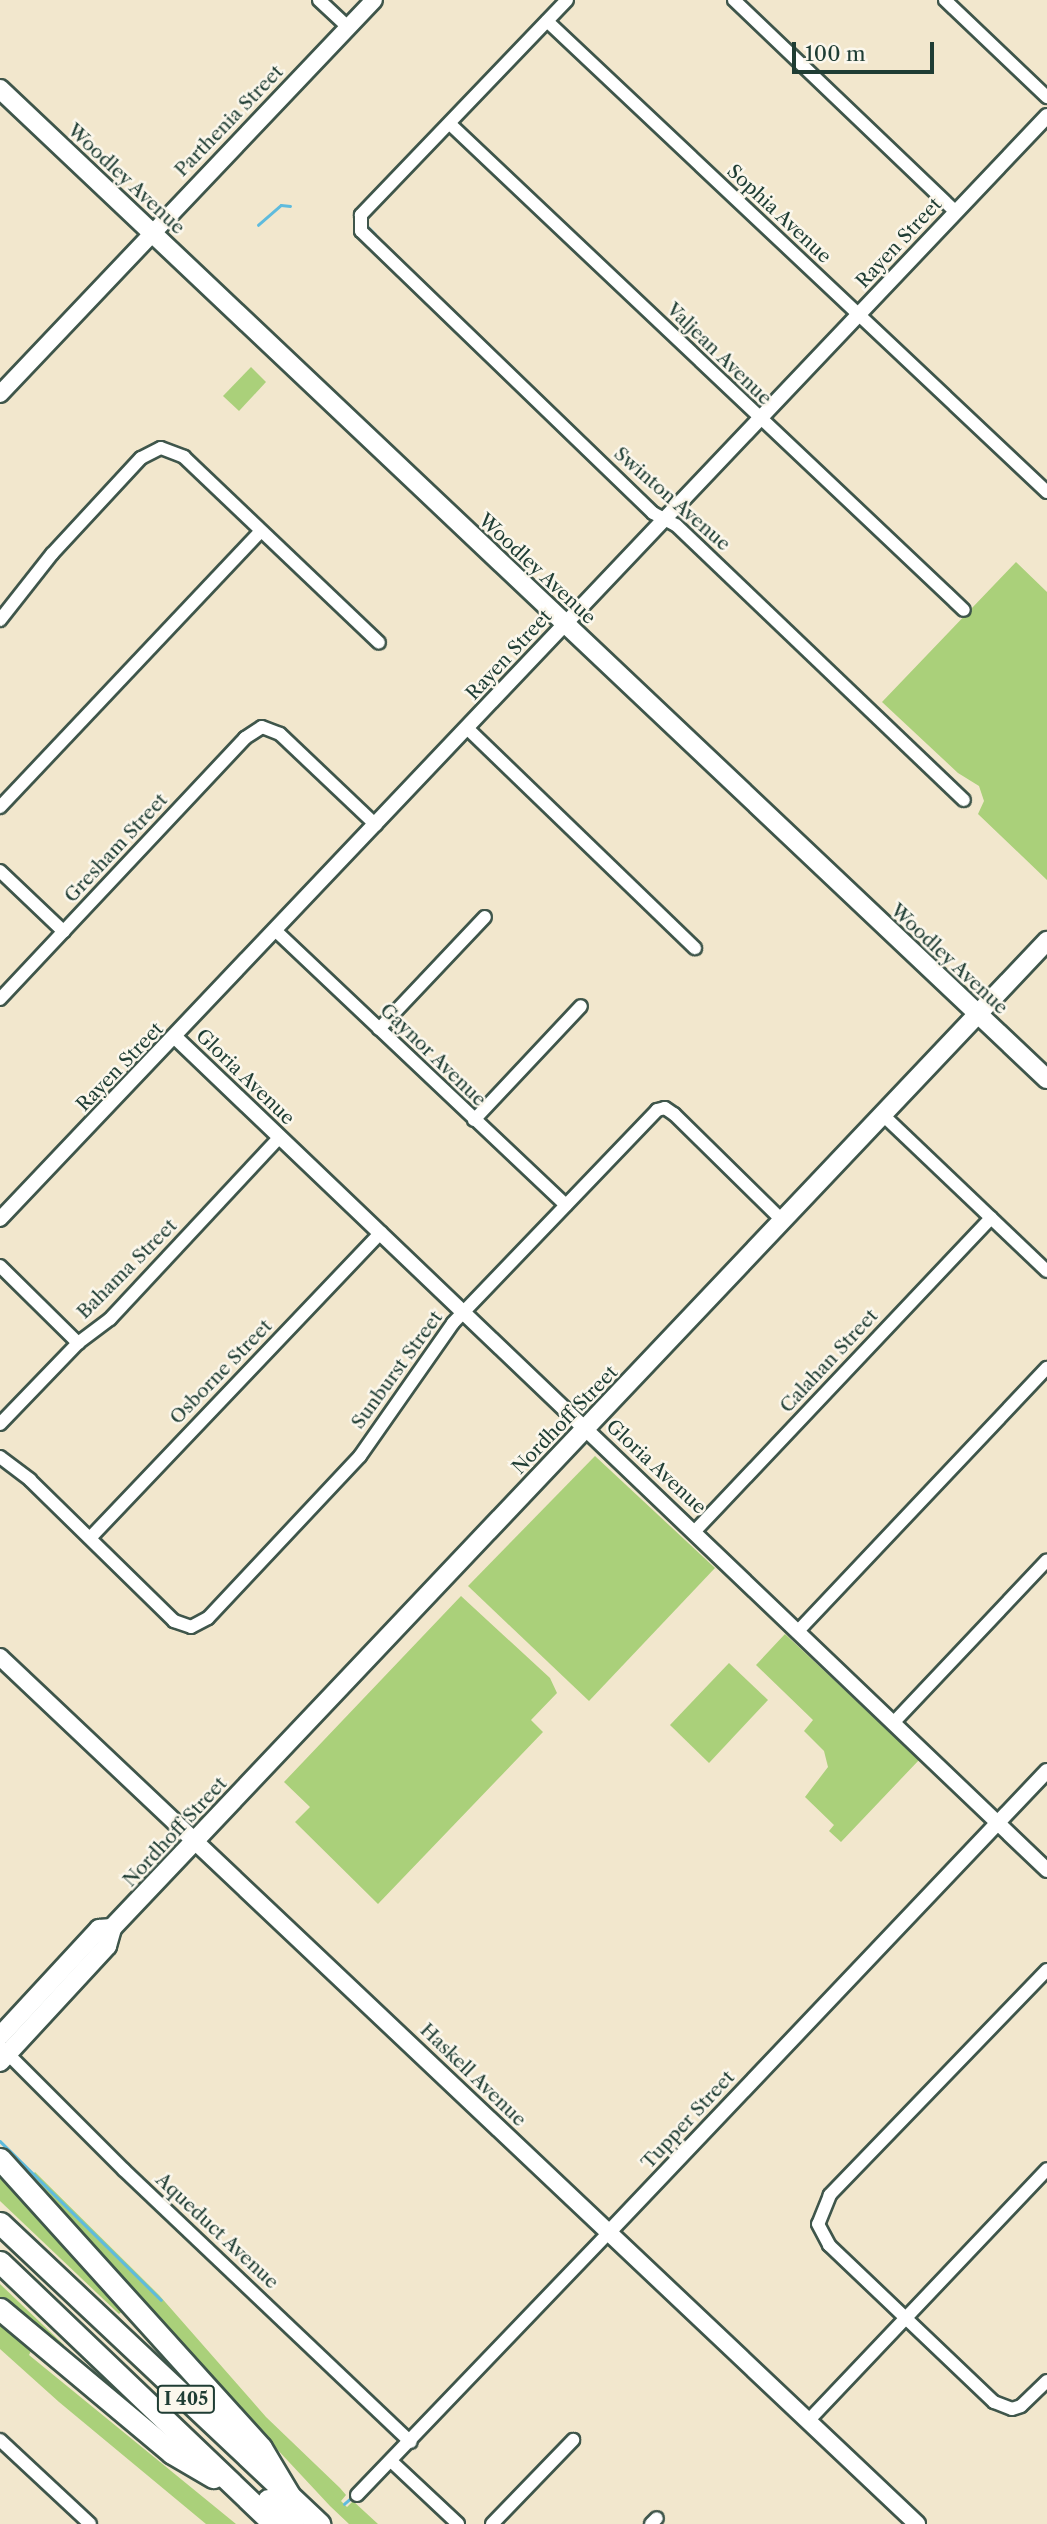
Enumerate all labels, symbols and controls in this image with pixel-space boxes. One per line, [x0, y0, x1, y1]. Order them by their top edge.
scale bar [795, 28, 937, 72]
text: 100 m [805, 41, 866, 66]
street label: Parthenia Street [170, 61, 288, 181]
street label: Woodley Avenue [62, 118, 190, 240]
street label: Sophia Avenue [722, 160, 836, 268]
street label: Rayen Street [851, 193, 947, 293]
street label: Valjean Avenue [661, 298, 777, 410]
street label: Swinton Avenue [609, 442, 735, 556]
street label: Woodley Avenue [473, 508, 601, 630]
street label: Rayen Street [461, 605, 557, 705]
street label: Gresham Street [60, 789, 172, 907]
street label: Woodley Avenue [885, 898, 1013, 1020]
street label: Gaynor Avenue [375, 998, 491, 1112]
street label: Rayen Street [72, 1018, 168, 1116]
street label: Gloria Avenue [191, 1024, 299, 1130]
street label: Bahama Street [72, 1214, 182, 1324]
street label: Calahan Street [775, 1305, 883, 1417]
street label: Sunburst Street [347, 1307, 447, 1433]
street label: Osborne Street [165, 1315, 277, 1429]
street label: Nordhoff Street [508, 1361, 622, 1479]
street label: Gloria Avenue [601, 1415, 711, 1519]
street label: Nordhoff Street [118, 1772, 232, 1892]
street label: Haskell Avenue [415, 2018, 531, 2132]
street label: Tupper Street [637, 2066, 739, 2174]
street label: Aqueduct Avenue [151, 2168, 283, 2294]
road number: I 405 [156, 2384, 216, 2414]

